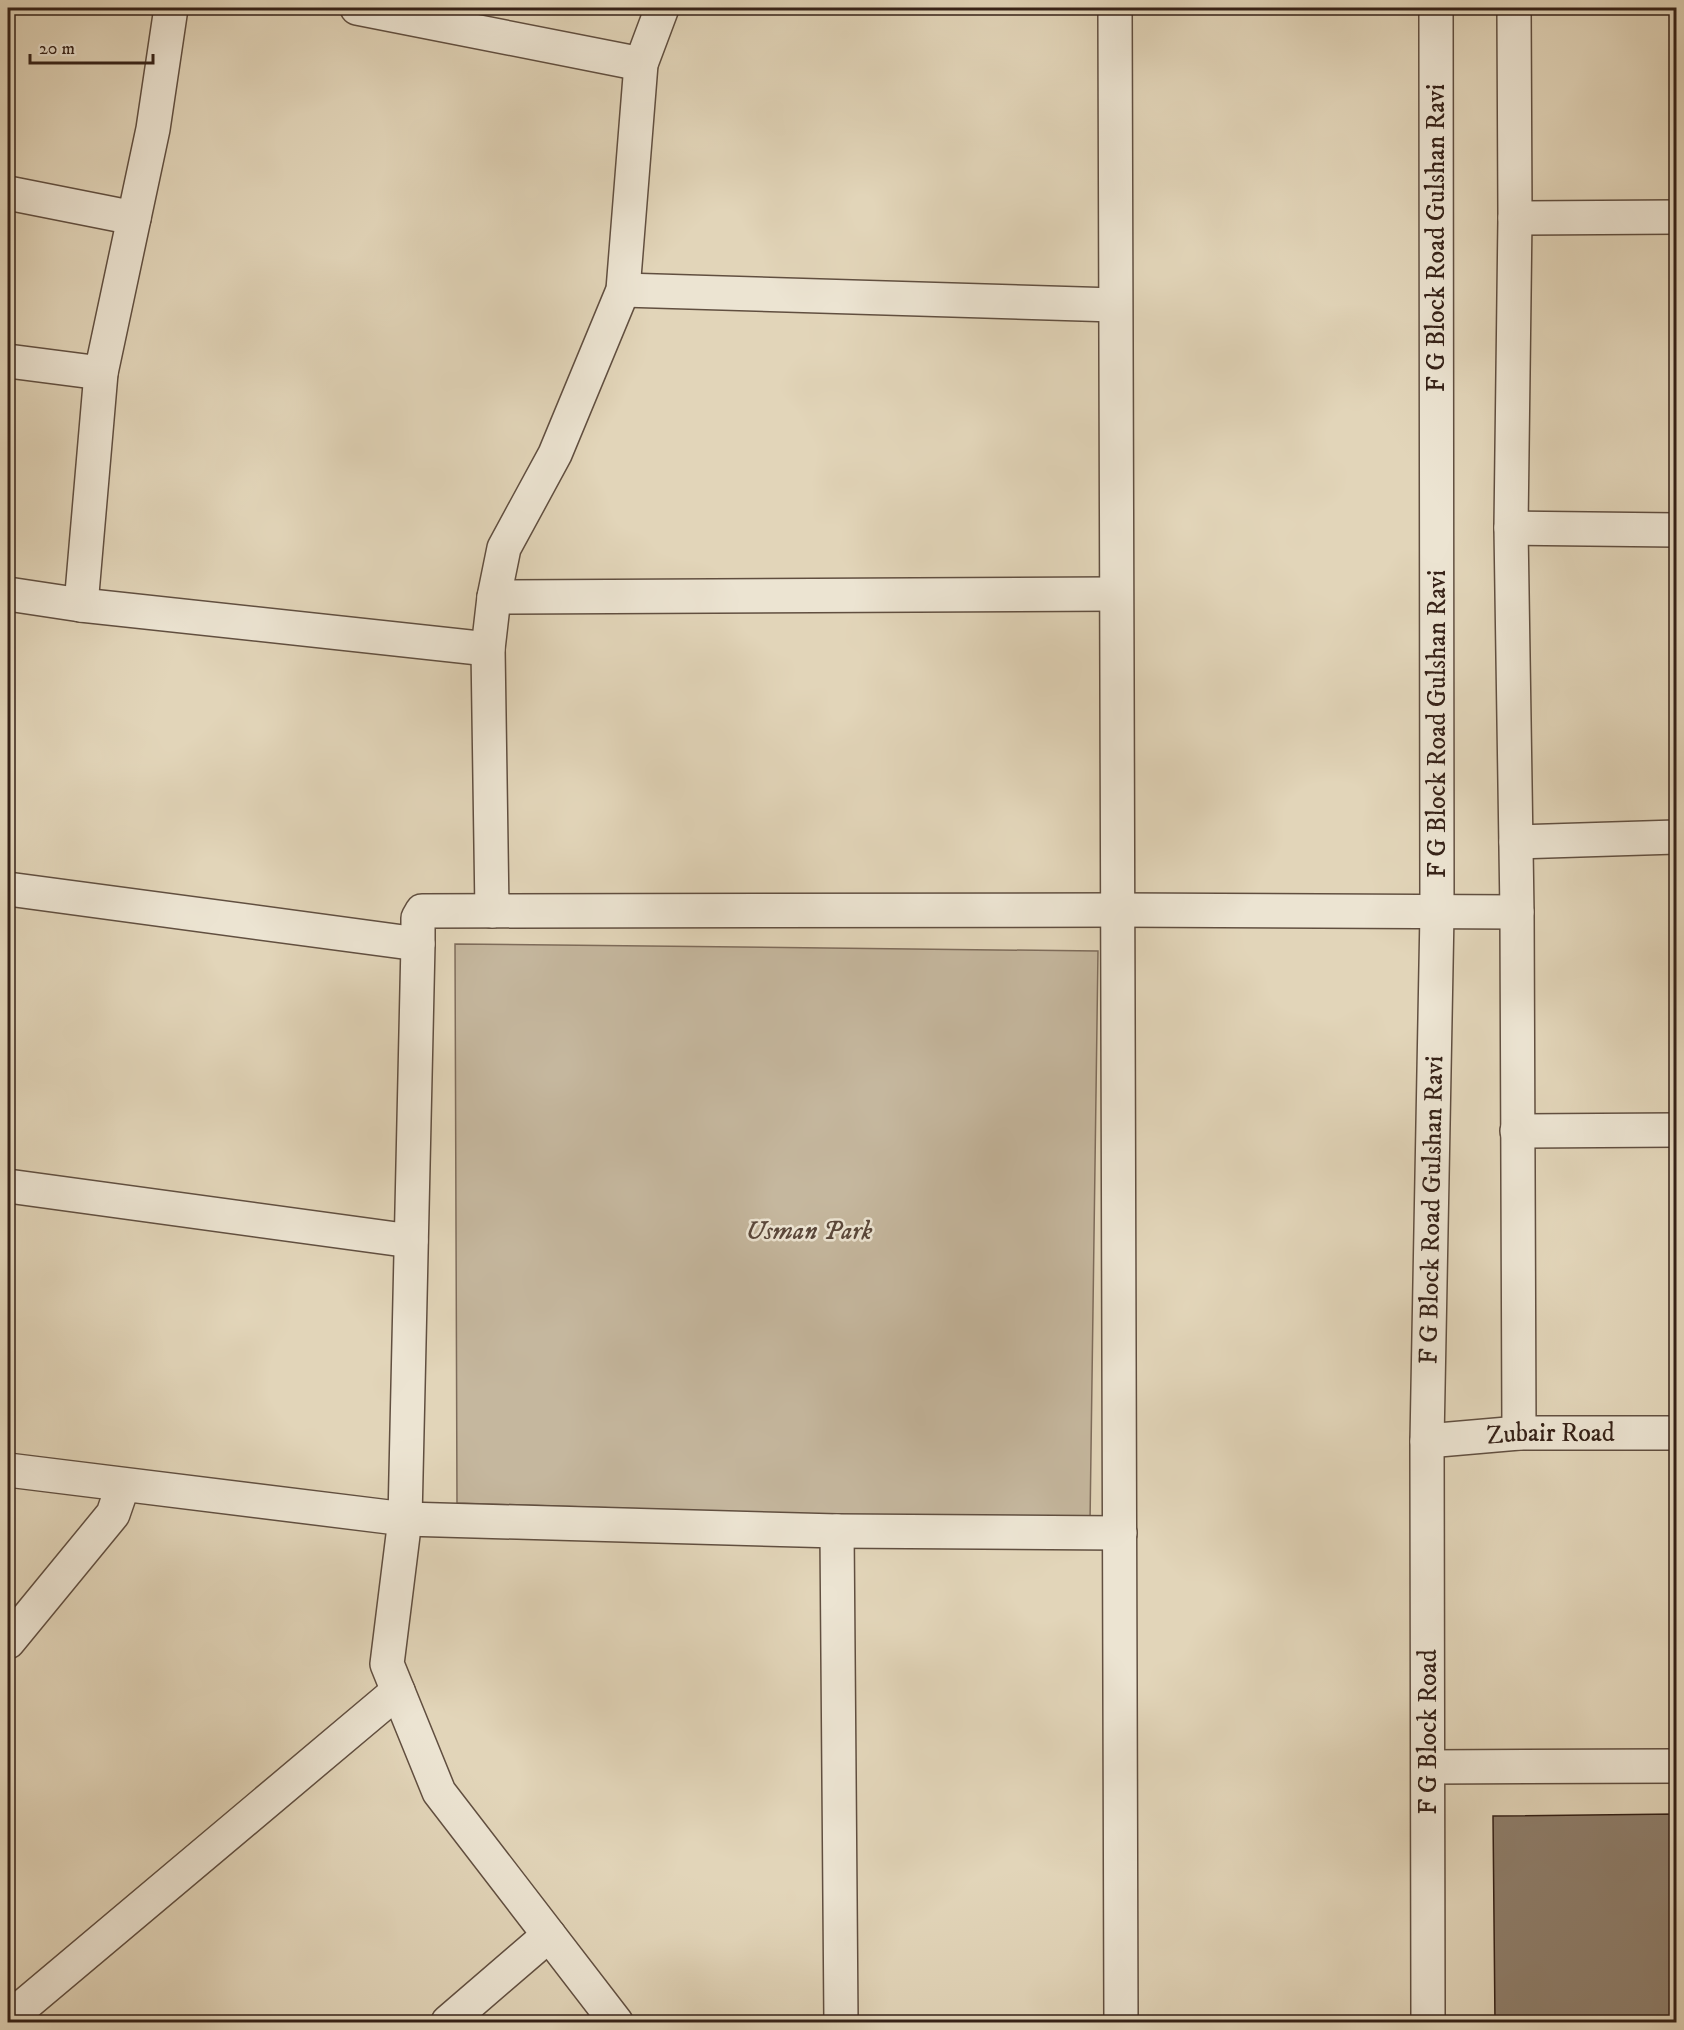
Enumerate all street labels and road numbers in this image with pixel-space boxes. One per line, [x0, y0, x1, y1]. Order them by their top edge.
street label: F G Block Road Gulshan Ravi [1420, 84, 1453, 392]
street label: F G Block Road Gulshan Ravi [1421, 570, 1454, 878]
street label: F G Block Road Gulshan Ravi [1412, 1055, 1451, 1365]
street label: Zubair Road [1485, 1417, 1615, 1452]
street label: F G Block Road [1412, 1649, 1445, 1815]

